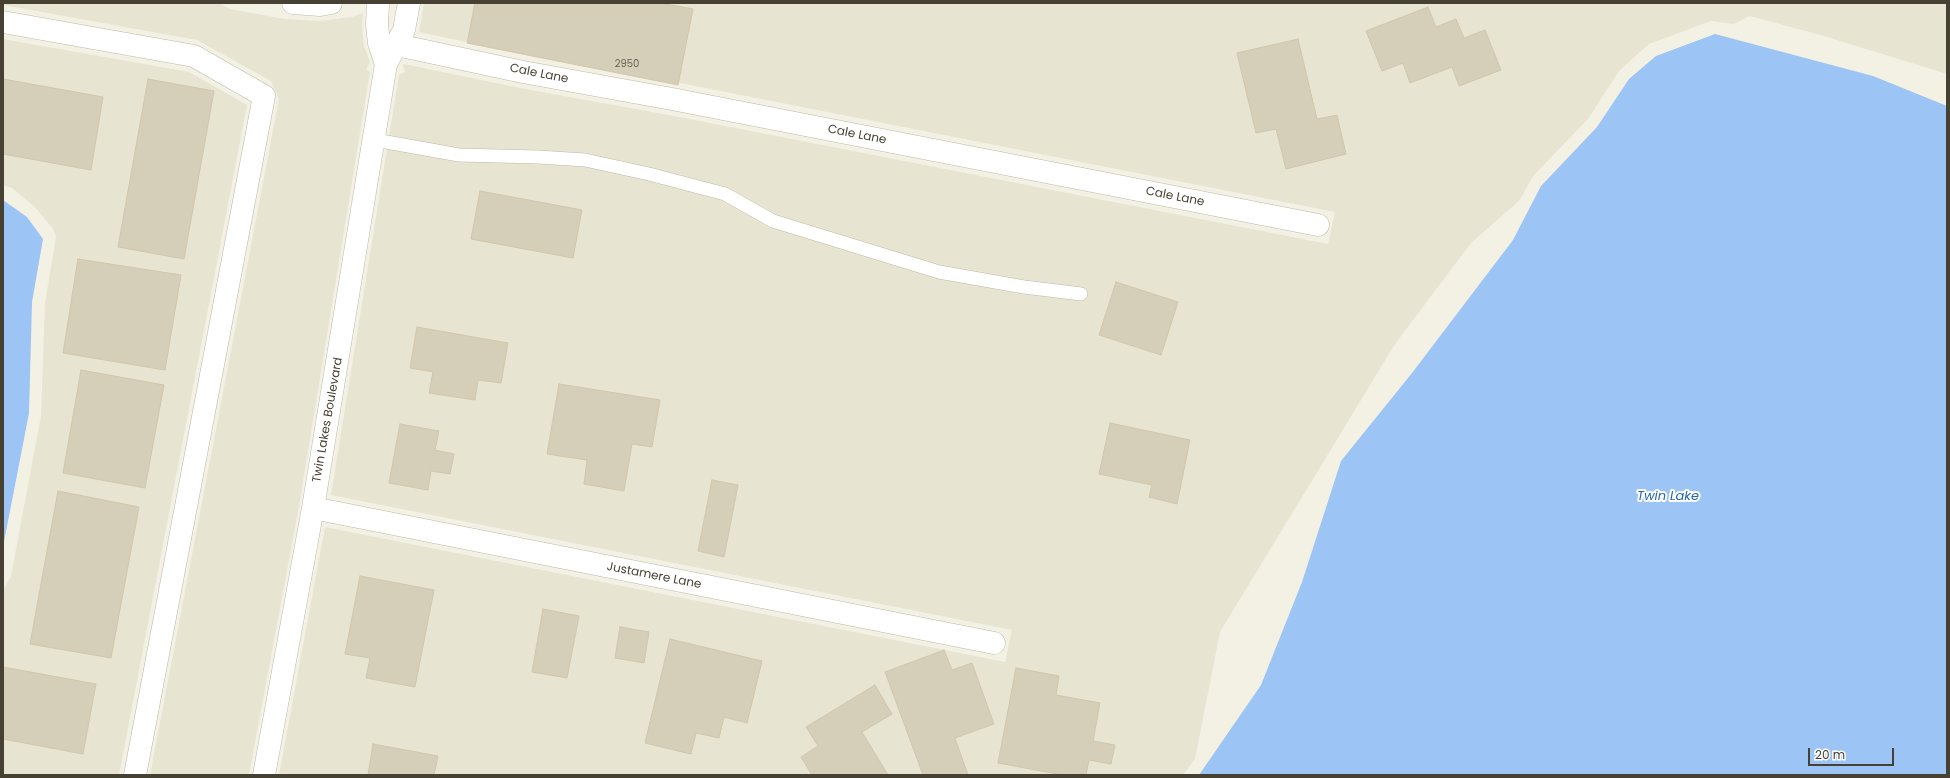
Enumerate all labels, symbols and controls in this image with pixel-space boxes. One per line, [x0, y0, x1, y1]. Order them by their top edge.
house number: 2950 [615, 58, 639, 70]
street label: Cale Lane [508, 61, 570, 87]
street label: Cale Lane [826, 122, 888, 148]
street label: Cale Lane [1144, 184, 1206, 210]
street label: Twin Lakes Boulevard [310, 356, 346, 484]
water label: Twin Lake [1637, 489, 1699, 505]
street label: Justamere Lane [605, 560, 703, 592]
scale bar [1810, 740, 1896, 766]
text: 20 m [1815, 746, 1845, 763]

